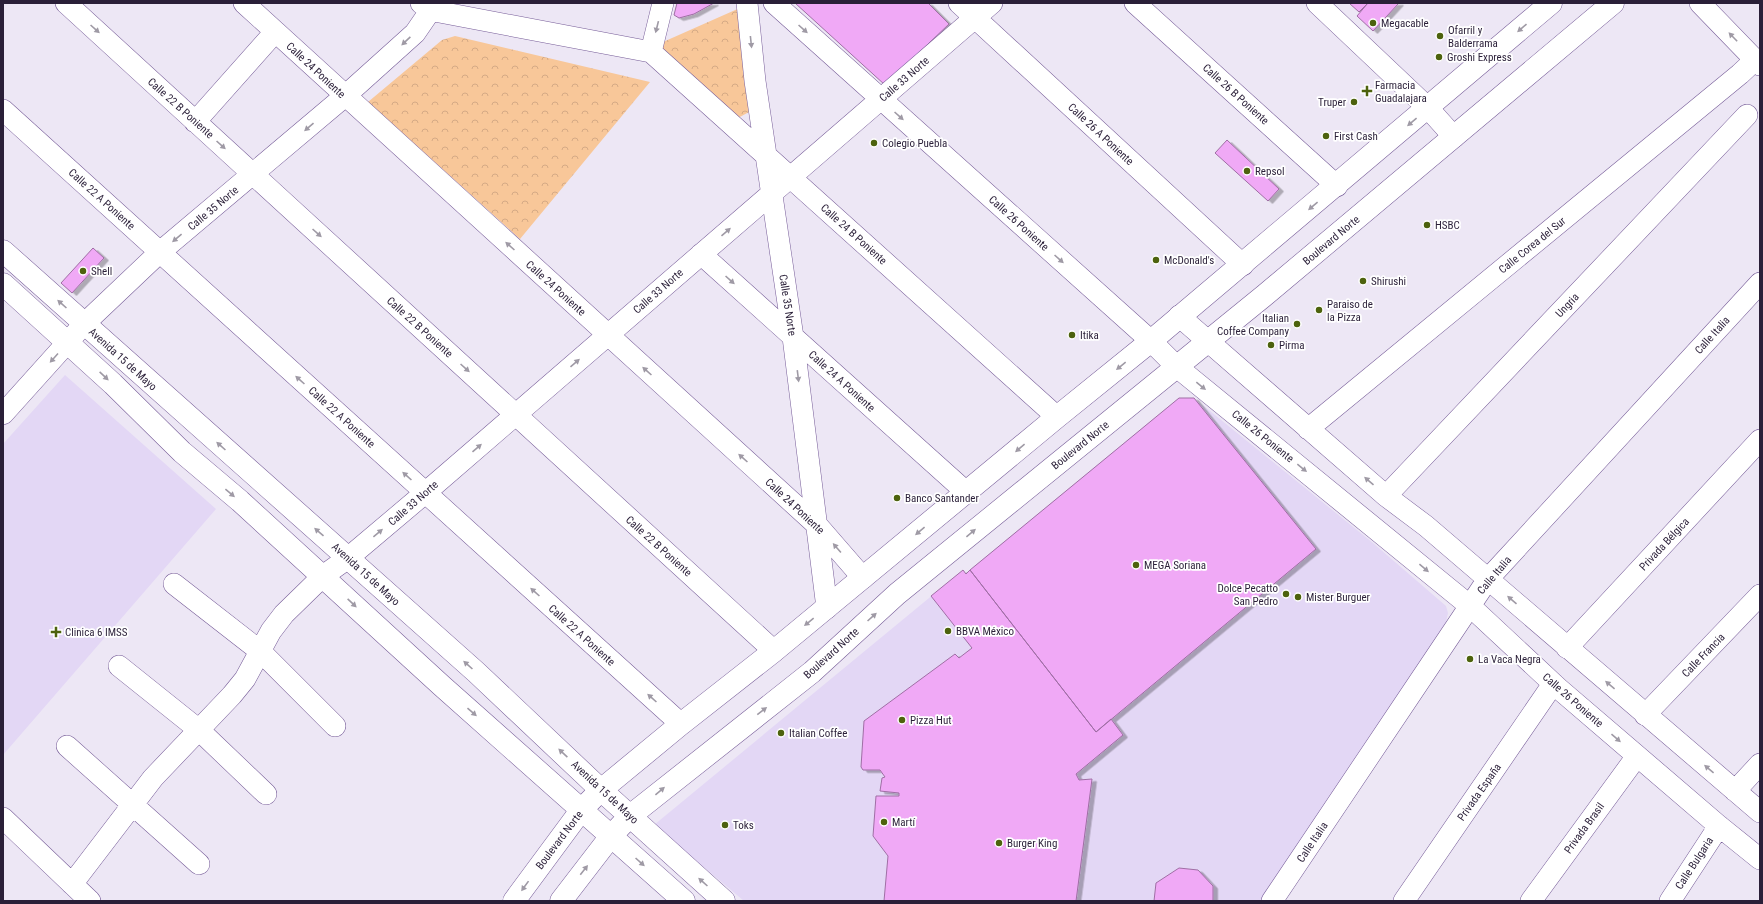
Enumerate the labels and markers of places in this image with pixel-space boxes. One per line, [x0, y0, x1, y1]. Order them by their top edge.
place label: Megacable [1381, 17, 1429, 30]
marker: Megacable [1368, 18, 1378, 28]
place label: Ofarril y Balderrama [1448, 24, 1498, 50]
marker: Ofarril y Balderrama [1435, 31, 1445, 41]
place label: Groshi Express [1447, 51, 1512, 64]
marker: Groshi Express [1434, 52, 1444, 62]
place label: Farmacia Guadalajara [1375, 79, 1427, 105]
marker: Farmacia Guadalajara [1362, 86, 1372, 96]
place label: Truper [1318, 96, 1347, 109]
marker: Truper [1349, 97, 1359, 107]
place label: First Cash [1334, 130, 1378, 143]
marker: First Cash [1321, 131, 1331, 141]
place label: Colegio Puebla [882, 137, 947, 150]
marker: Colegio Puebla [869, 138, 879, 148]
place label: Repsol [1255, 165, 1284, 178]
marker: Repsol [1242, 166, 1252, 176]
place label: HSBC [1435, 219, 1460, 232]
marker: HSBC [1422, 220, 1432, 230]
place label: McDonald's [1164, 254, 1214, 267]
marker: McDonald's [1151, 255, 1161, 265]
place label: Shell [91, 265, 112, 278]
marker: Shell [78, 266, 88, 276]
place label: Shirushi [1371, 275, 1406, 288]
marker: Shirushi [1358, 276, 1368, 286]
place label: Paraiso de la Pizza [1327, 298, 1373, 324]
marker: Paraiso de la Pizza [1314, 305, 1324, 315]
place label: Italian Coffee Company [1217, 312, 1289, 338]
marker: Italian Coffee Company [1292, 319, 1302, 329]
place label: Itika [1080, 329, 1099, 342]
marker: Itika [1067, 330, 1077, 340]
place label: Pirma [1279, 339, 1305, 352]
marker: Pirma [1266, 340, 1276, 350]
place label: Banco Santander [905, 492, 979, 505]
marker: Banco Santander [892, 493, 902, 503]
place label: MEGA Soriana [1144, 559, 1206, 572]
marker: MEGA Soriana [1131, 560, 1141, 570]
place label: Dolce Pecatto San Pedro [1217, 582, 1278, 608]
marker: Dolce Pecatto San Pedro [1281, 589, 1291, 599]
place label: Mister Burguer [1306, 591, 1371, 604]
marker: Mister Burguer [1293, 592, 1303, 602]
place label: BBVA México [956, 625, 1014, 638]
marker: Clinica 6 IMSS [50, 626, 62, 638]
place label: Clinica 6 IMSS [65, 626, 128, 639]
marker: BBVA México [943, 626, 953, 636]
place label: La Vaca Negra [1478, 653, 1541, 666]
marker: La Vaca Negra [1465, 654, 1475, 664]
place label: Pizza Hut [910, 714, 951, 727]
marker: Pizza Hut [897, 715, 907, 725]
place label: Italian Coffee [789, 727, 847, 740]
marker: Italian Coffee [776, 728, 786, 738]
place label: Martí [892, 816, 915, 829]
marker: Martí [879, 817, 889, 827]
place label: Toks [733, 819, 754, 832]
marker: Toks [720, 820, 730, 830]
place label: Burger King [1007, 837, 1057, 850]
marker: Burger King [994, 838, 1004, 848]

